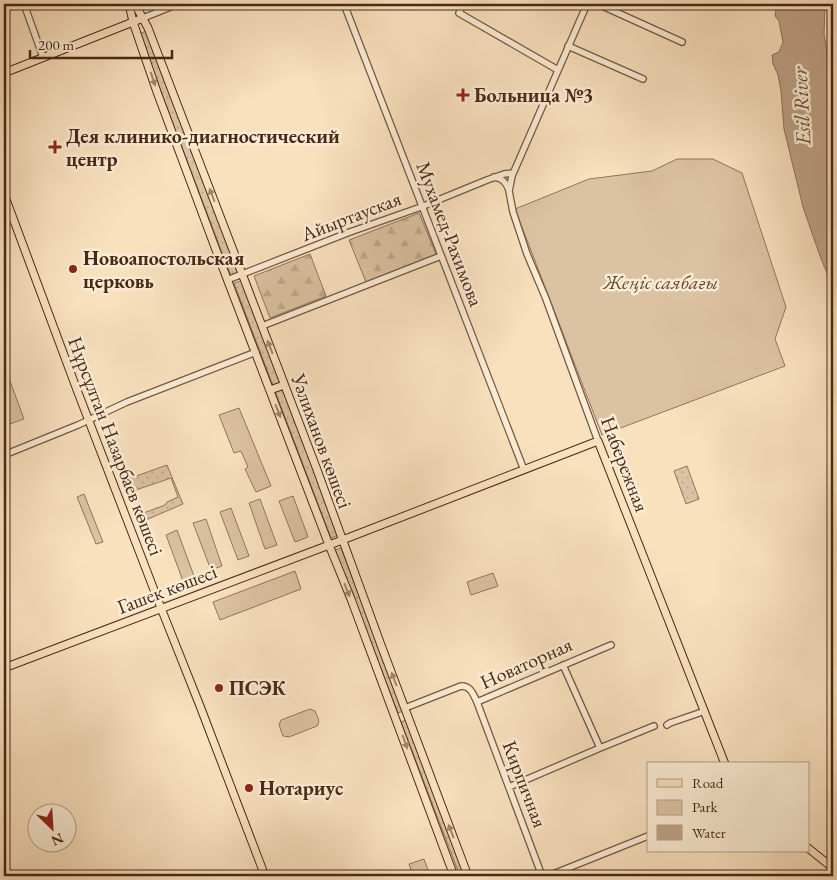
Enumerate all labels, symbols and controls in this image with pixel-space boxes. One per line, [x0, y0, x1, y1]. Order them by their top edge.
scale bar [30, 28, 172, 60]
text: 200 m [38, 35, 75, 54]
water label: Esil River [785, 65, 817, 147]
one-way arrow [149, 71, 157, 86]
place label: Больница №3 [474, 82, 593, 108]
marker: Больница №3 [456, 88, 470, 102]
place label: Дея клинико-диагностический центр [66, 123, 340, 172]
marker: Дея клинико-диагностический центр [48, 140, 62, 154]
street label: Мухамед-Рахимова [410, 158, 490, 310]
street label: Айыртауская [296, 185, 405, 247]
one-way arrow [208, 187, 216, 202]
place label: Новоапостольская церковь [83, 245, 245, 294]
marker: Новоапостольская церковь [67, 263, 79, 275]
park label: Жеңіс саябағы [602, 269, 718, 295]
street label: Нұрсұлтан Назарбаев көшесі [62, 333, 170, 559]
one-way arrow [266, 339, 274, 354]
street label: Уәлиханов көшесі [285, 369, 358, 512]
one-way arrow [274, 404, 282, 418]
street label: Набережная [595, 412, 655, 516]
street label: Гашек көшесі [113, 558, 221, 620]
one-way arrow [344, 583, 352, 597]
street label: Новаторная [476, 631, 576, 695]
one-way arrow [389, 672, 397, 686]
place label: ПСЭК [229, 675, 287, 701]
marker: ПСЭК [213, 682, 225, 694]
one-way arrow [401, 735, 409, 750]
street label: Кирпичная [497, 737, 553, 831]
legend [647, 762, 810, 852]
text: Road [692, 773, 724, 792]
place label: Нотариус [259, 775, 343, 801]
marker: Нотариус [243, 782, 255, 794]
text: Park [692, 797, 719, 816]
north arrow [28, 802, 78, 852]
one-way arrow [447, 823, 455, 838]
text: Water [692, 823, 726, 842]
text: N [48, 829, 66, 851]

